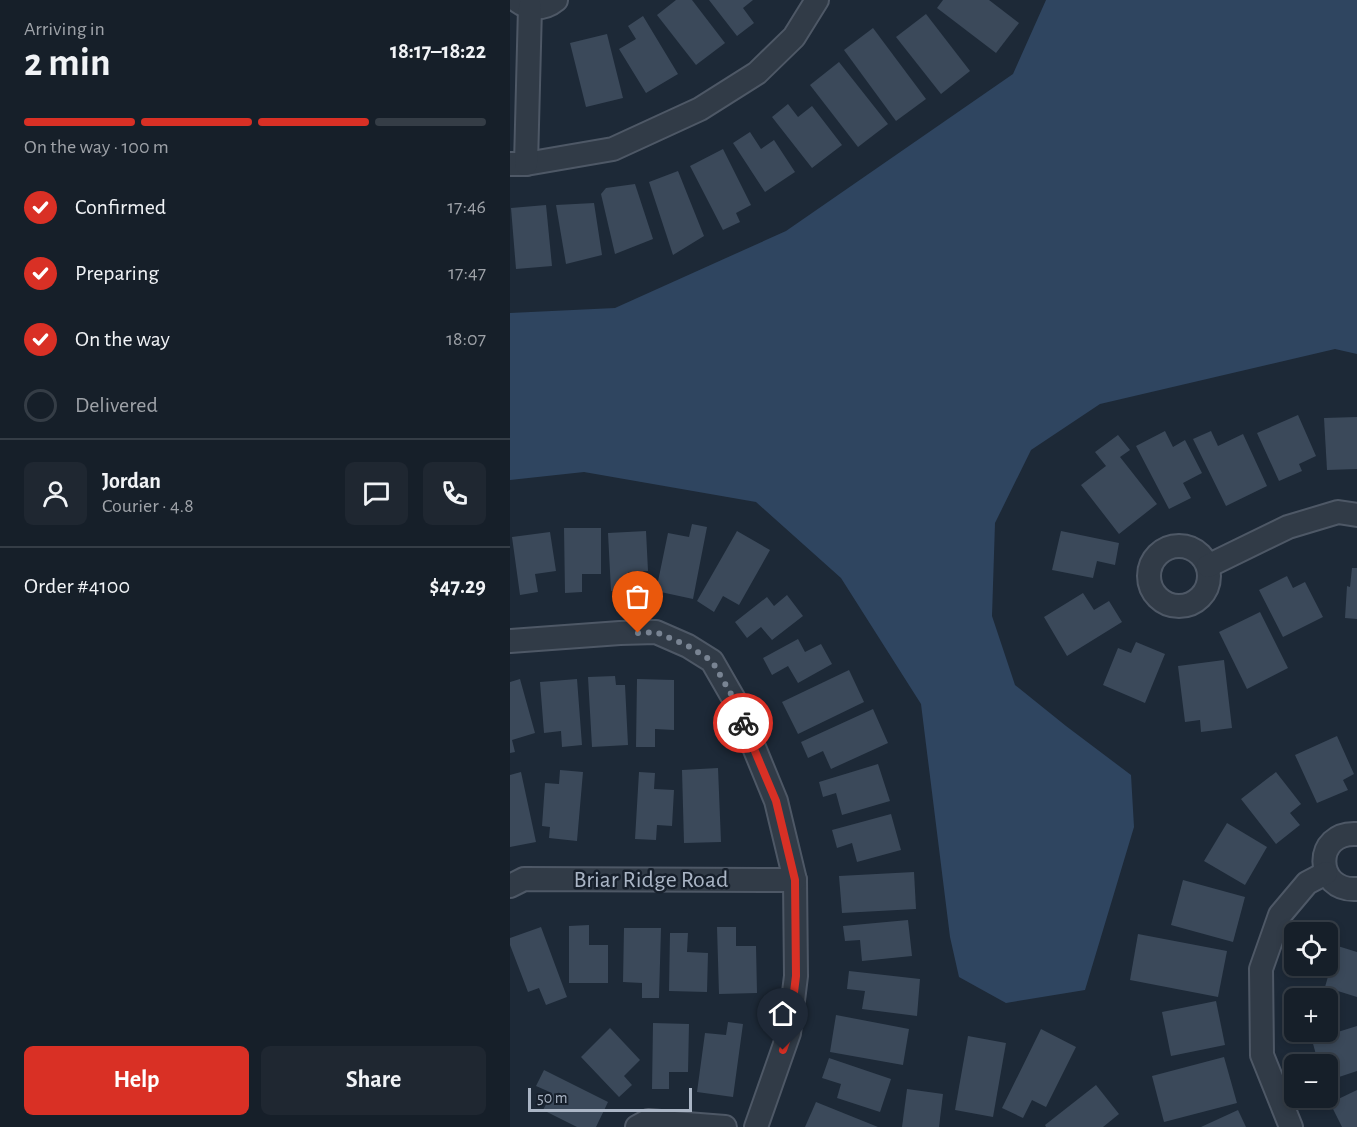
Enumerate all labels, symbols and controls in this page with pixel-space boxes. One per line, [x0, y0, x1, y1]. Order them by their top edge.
text: Arriving in [24, 19, 105, 39]
text: 18:17–18:22 [390, 40, 486, 62]
text: 2 min [24, 44, 111, 83]
text: On the way · 100 m [24, 137, 169, 157]
icon: check [24, 191, 57, 224]
text: Confirmed [75, 196, 166, 218]
text: 17:46 [447, 197, 486, 217]
icon: check [24, 257, 57, 290]
text: Preparing [75, 262, 159, 284]
text: 17:47 [448, 263, 486, 283]
icon: check [24, 323, 57, 356]
text: On the way [75, 328, 170, 350]
text: 18:07 [446, 329, 486, 349]
text: Delivered [75, 394, 158, 416]
button: person [24, 462, 87, 525]
button: chat [345, 462, 408, 525]
button: phone [423, 462, 486, 525]
text: Jordan [102, 470, 161, 492]
text: Courier · 4.8 [102, 496, 194, 516]
pin [612, 571, 663, 633]
text: Order #4100 [24, 575, 130, 597]
text: $47.29 [430, 575, 486, 597]
icon: bag [621, 580, 654, 613]
courier [713, 693, 773, 753]
icon: bike [727, 707, 760, 740]
street label: Briar Ridge Road [574, 868, 728, 892]
map controls [1284, 922, 1338, 1108]
button: locate [1284, 922, 1338, 976]
pin [757, 988, 808, 1050]
button: + [1284, 988, 1338, 1042]
icon: home [766, 997, 799, 1030]
button: Help [24, 1046, 249, 1115]
button: Share [261, 1046, 486, 1115]
button: − [1284, 1054, 1338, 1108]
scale bar [528, 1085, 692, 1112]
text: 50 m [537, 1090, 568, 1106]

